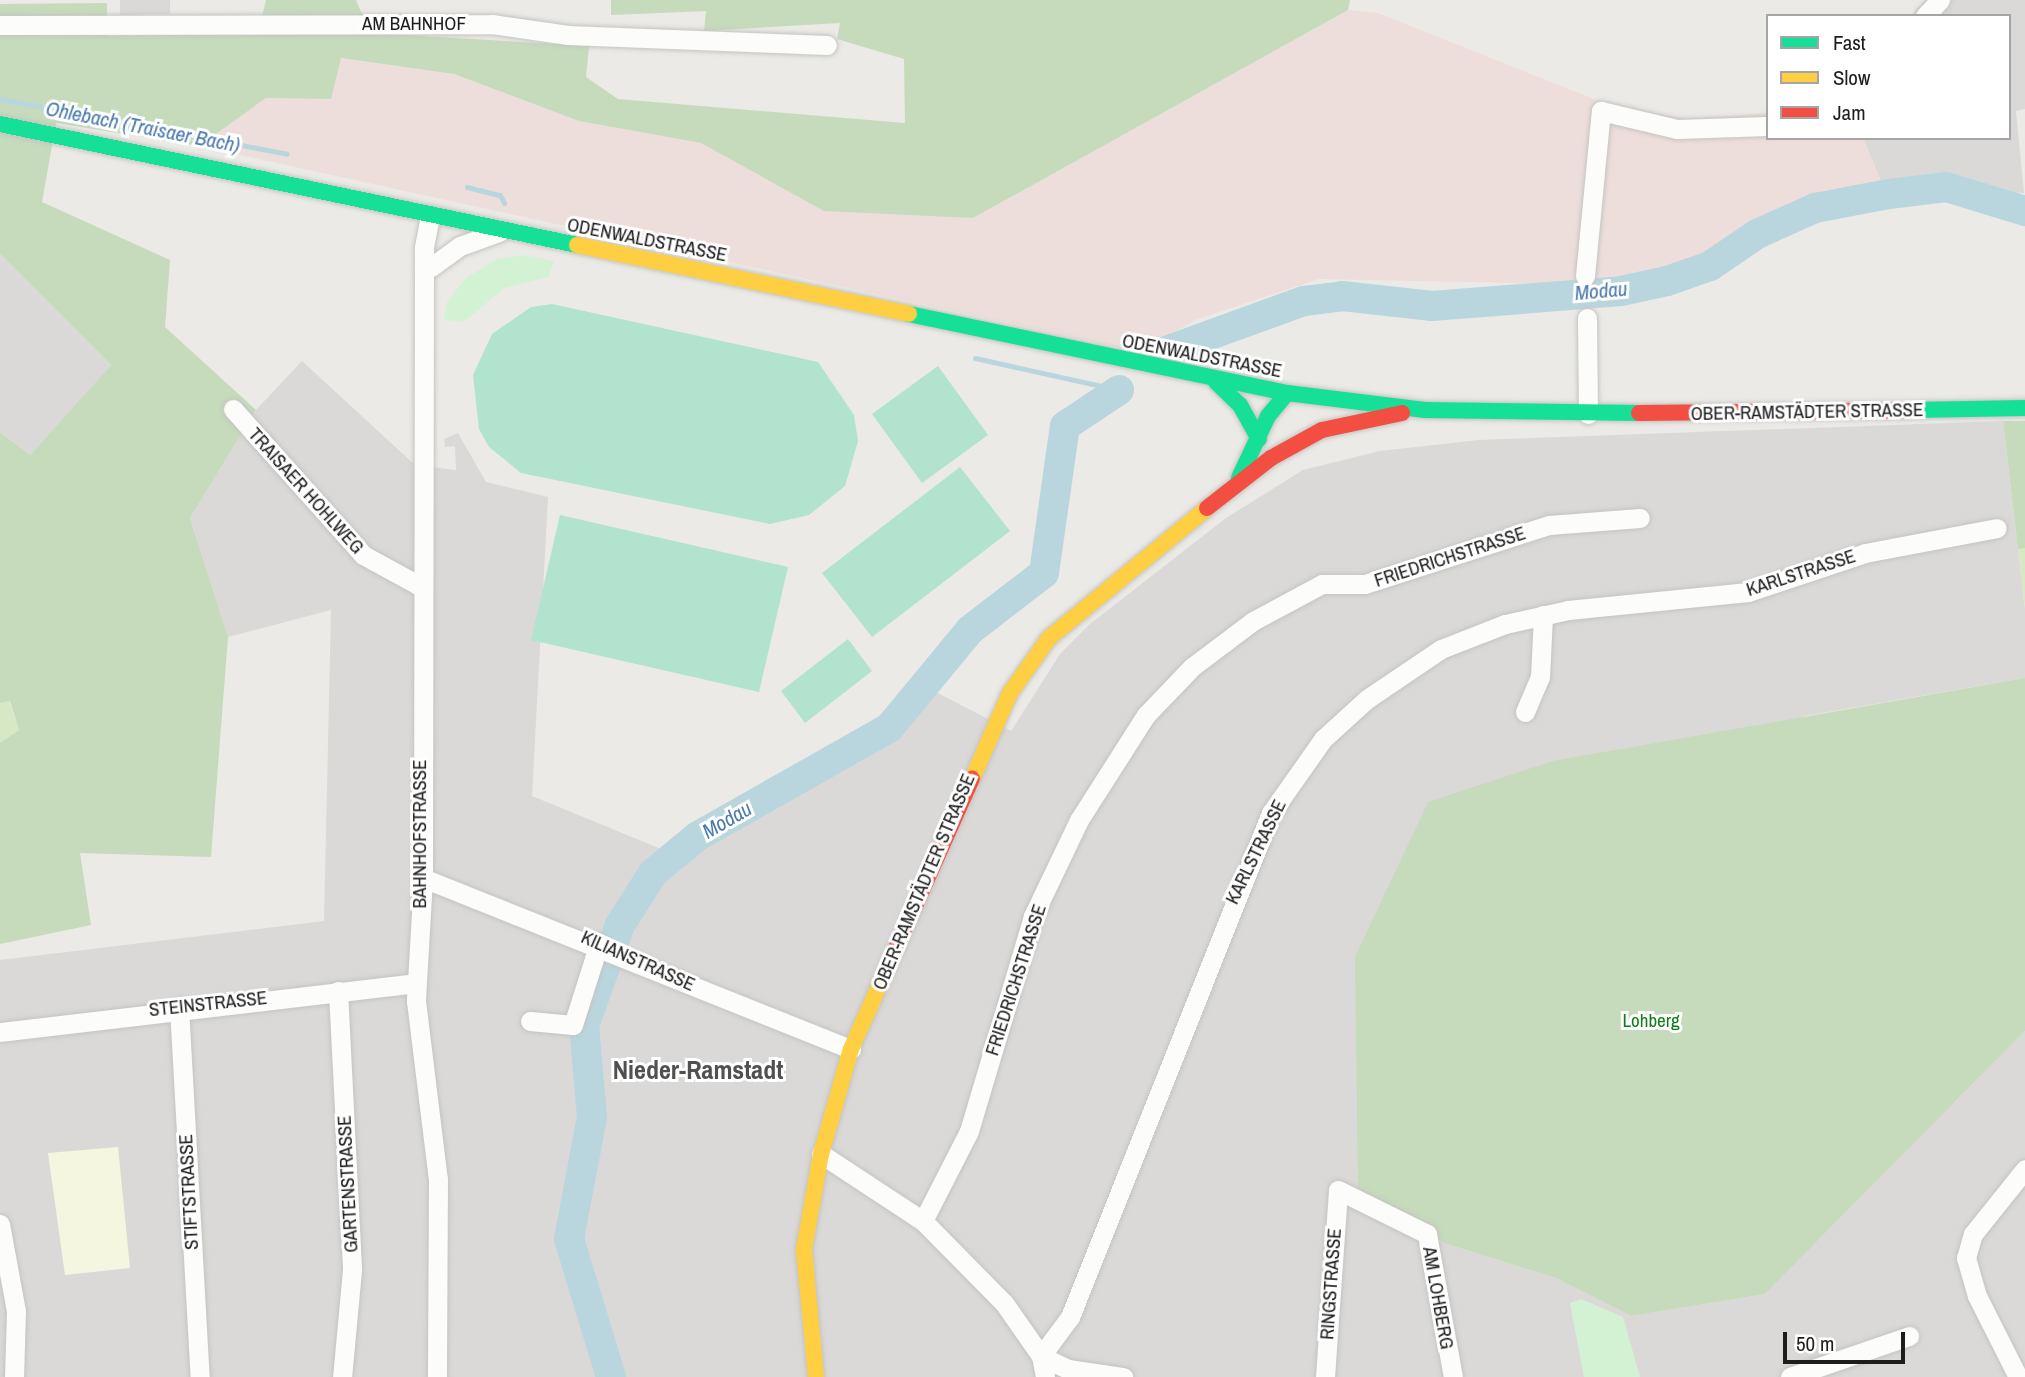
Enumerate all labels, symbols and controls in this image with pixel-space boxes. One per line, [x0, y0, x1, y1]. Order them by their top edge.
street label: AM BAHNHOF [362, 13, 466, 35]
legend [1766, 14, 2011, 140]
text: Fast [1833, 28, 1866, 57]
text: Slow [1833, 63, 1870, 92]
water label: Ohlebach (Traisaer Bach) [44, 96, 242, 158]
text: Jam [1833, 98, 1866, 127]
street label: ODENWALDSTRASSE [565, 213, 729, 267]
water label: Modau [1574, 276, 1628, 306]
street label: ODENWALDSTRASSE [1120, 329, 1284, 383]
street label: OBER-RAMSTÄDTER STRASSE [1691, 399, 1923, 425]
street label: TRAISAER HOHLWEG [243, 423, 369, 559]
street label: FRIEDRICHSTRASSE [1372, 522, 1528, 592]
street label: KARLSTRASSE [1744, 545, 1858, 601]
street label: BAHNHOFSTRASSE [409, 760, 431, 908]
street label: OBER-RAMSTÄDTER STRASSE [868, 770, 980, 994]
water label: Modau [698, 796, 756, 844]
street label: KARLSTRASSE [1221, 796, 1291, 908]
street label: FRIEDRICHSTRASSE [981, 902, 1051, 1058]
street label: KILIANSTRASSE [578, 926, 698, 996]
street label: STEINSTRASSE [148, 986, 268, 1022]
park label: Lohberg [1622, 1010, 1680, 1032]
district label: Nieder-Ramstadt [613, 1054, 783, 1086]
street label: GARTENSTRASSE [333, 1115, 363, 1253]
street label: STIFTSTRASSE [175, 1133, 203, 1251]
street label: RINGSTRASSE [1316, 1227, 1346, 1341]
street label: AM LOHBERG [1418, 1245, 1458, 1351]
scale bar [1787, 1318, 1910, 1362]
text: 50 m [1796, 1329, 1834, 1358]

